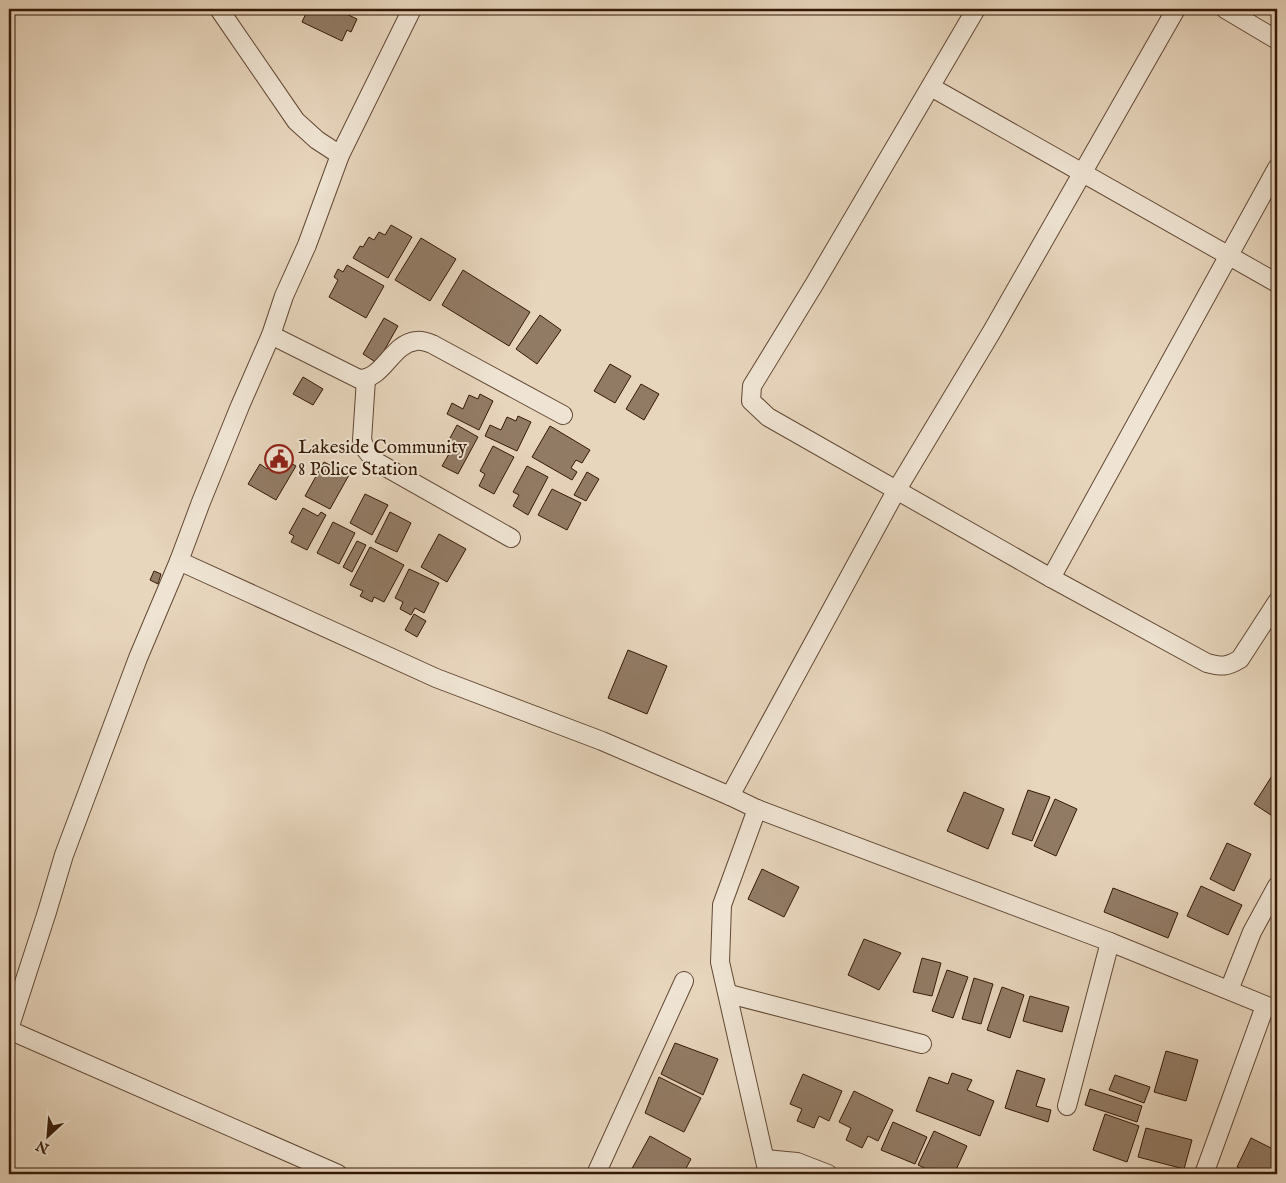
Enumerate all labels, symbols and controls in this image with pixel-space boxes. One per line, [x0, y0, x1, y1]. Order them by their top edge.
place label: Lakeside Community 8 Police Station [298, 436, 468, 482]
public building icon: Lakeside Community 8 Police Station [264, 444, 294, 474]
north arrow [22, 1110, 72, 1160]
text: N [33, 1136, 53, 1158]

